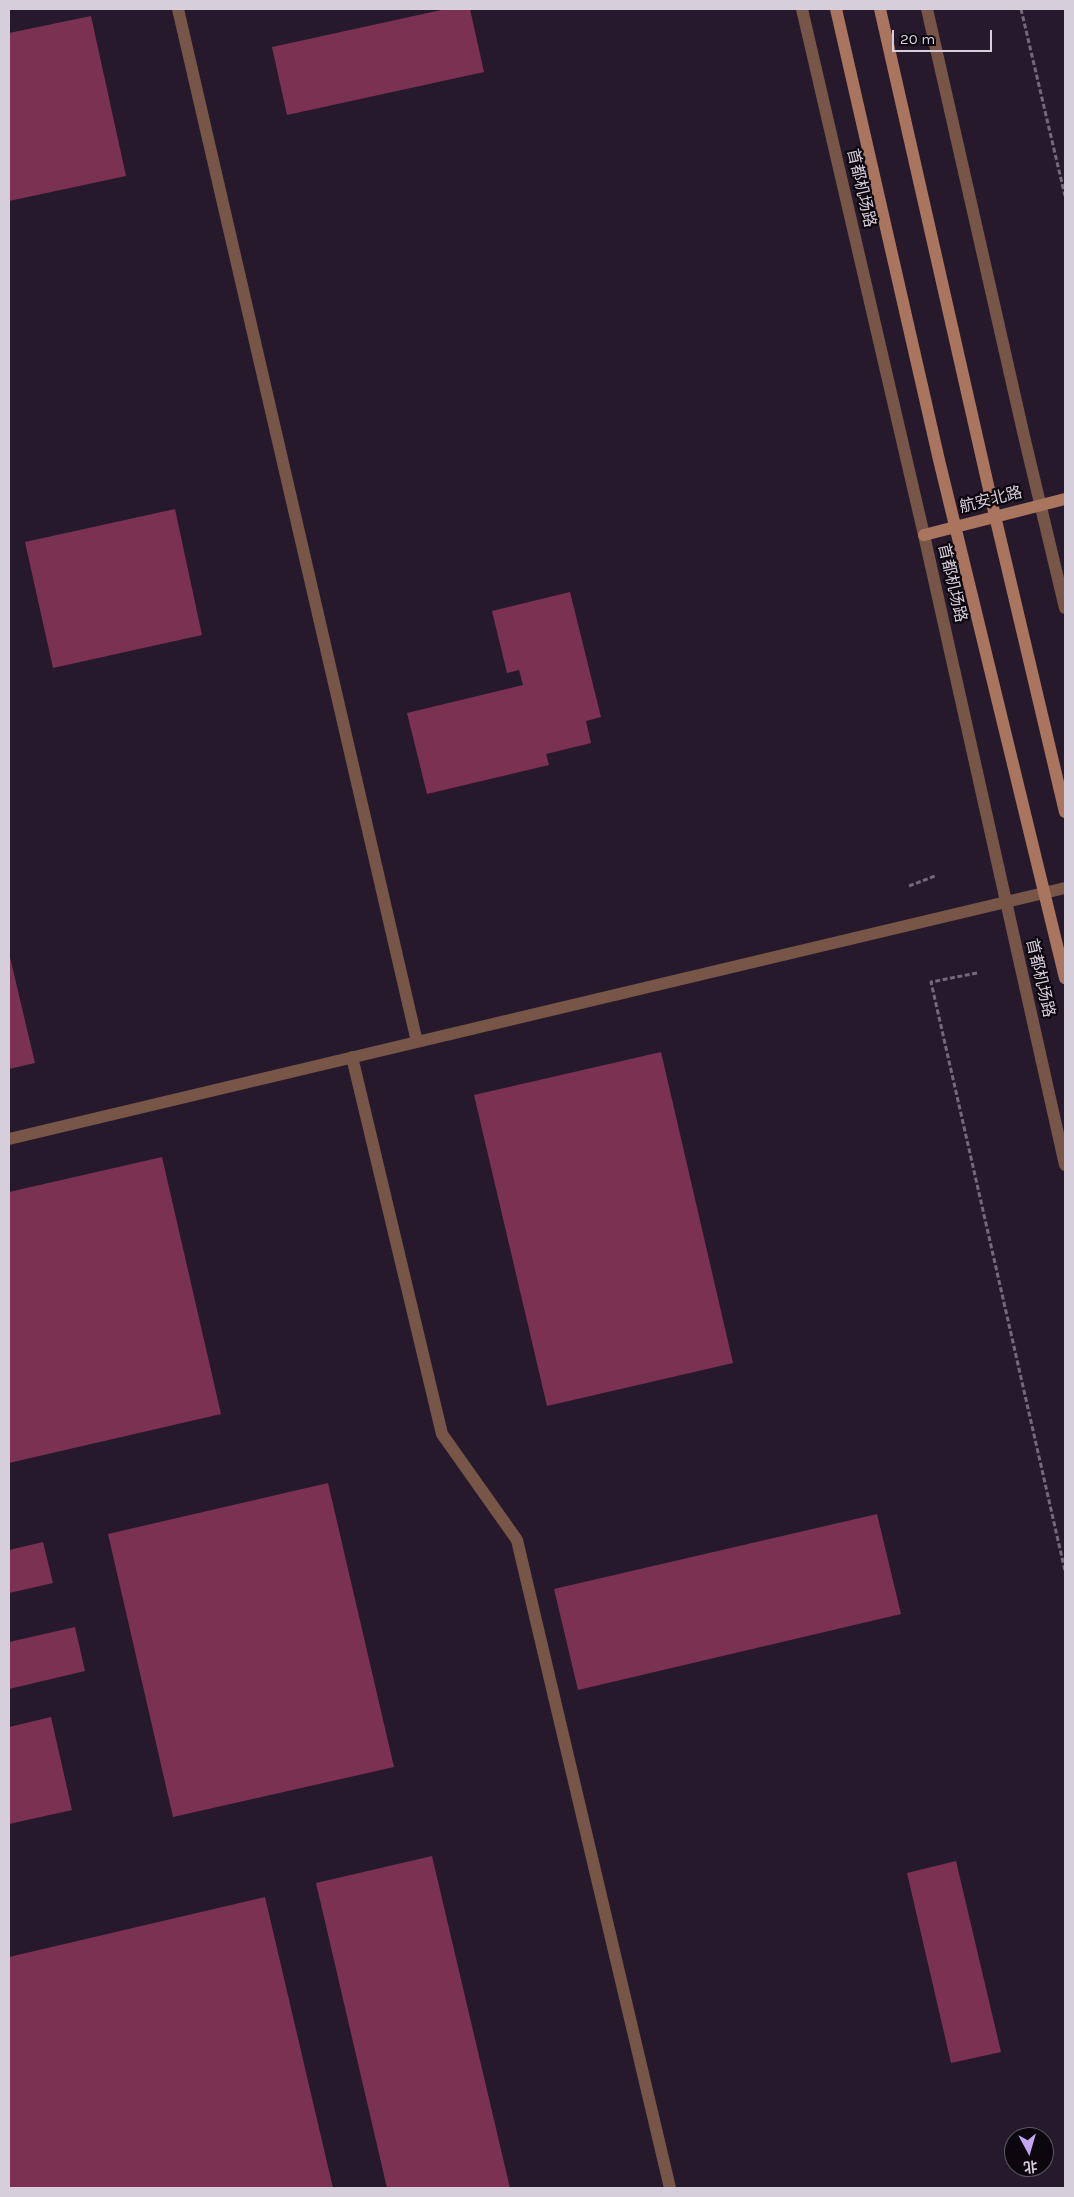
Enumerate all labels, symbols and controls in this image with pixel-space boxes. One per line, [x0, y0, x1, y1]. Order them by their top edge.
scale bar [894, 20, 994, 52]
text: 20 m [900, 30, 935, 48]
street label: 首都机场路 [843, 147, 879, 229]
street label: 航安北路 [958, 483, 1024, 517]
street label: 首都机场路 [934, 542, 970, 624]
street label: 首都机场路 [1022, 937, 1058, 1019]
north arrow [1004, 2127, 1054, 2177]
text: 北 [1023, 2157, 1038, 2176]

